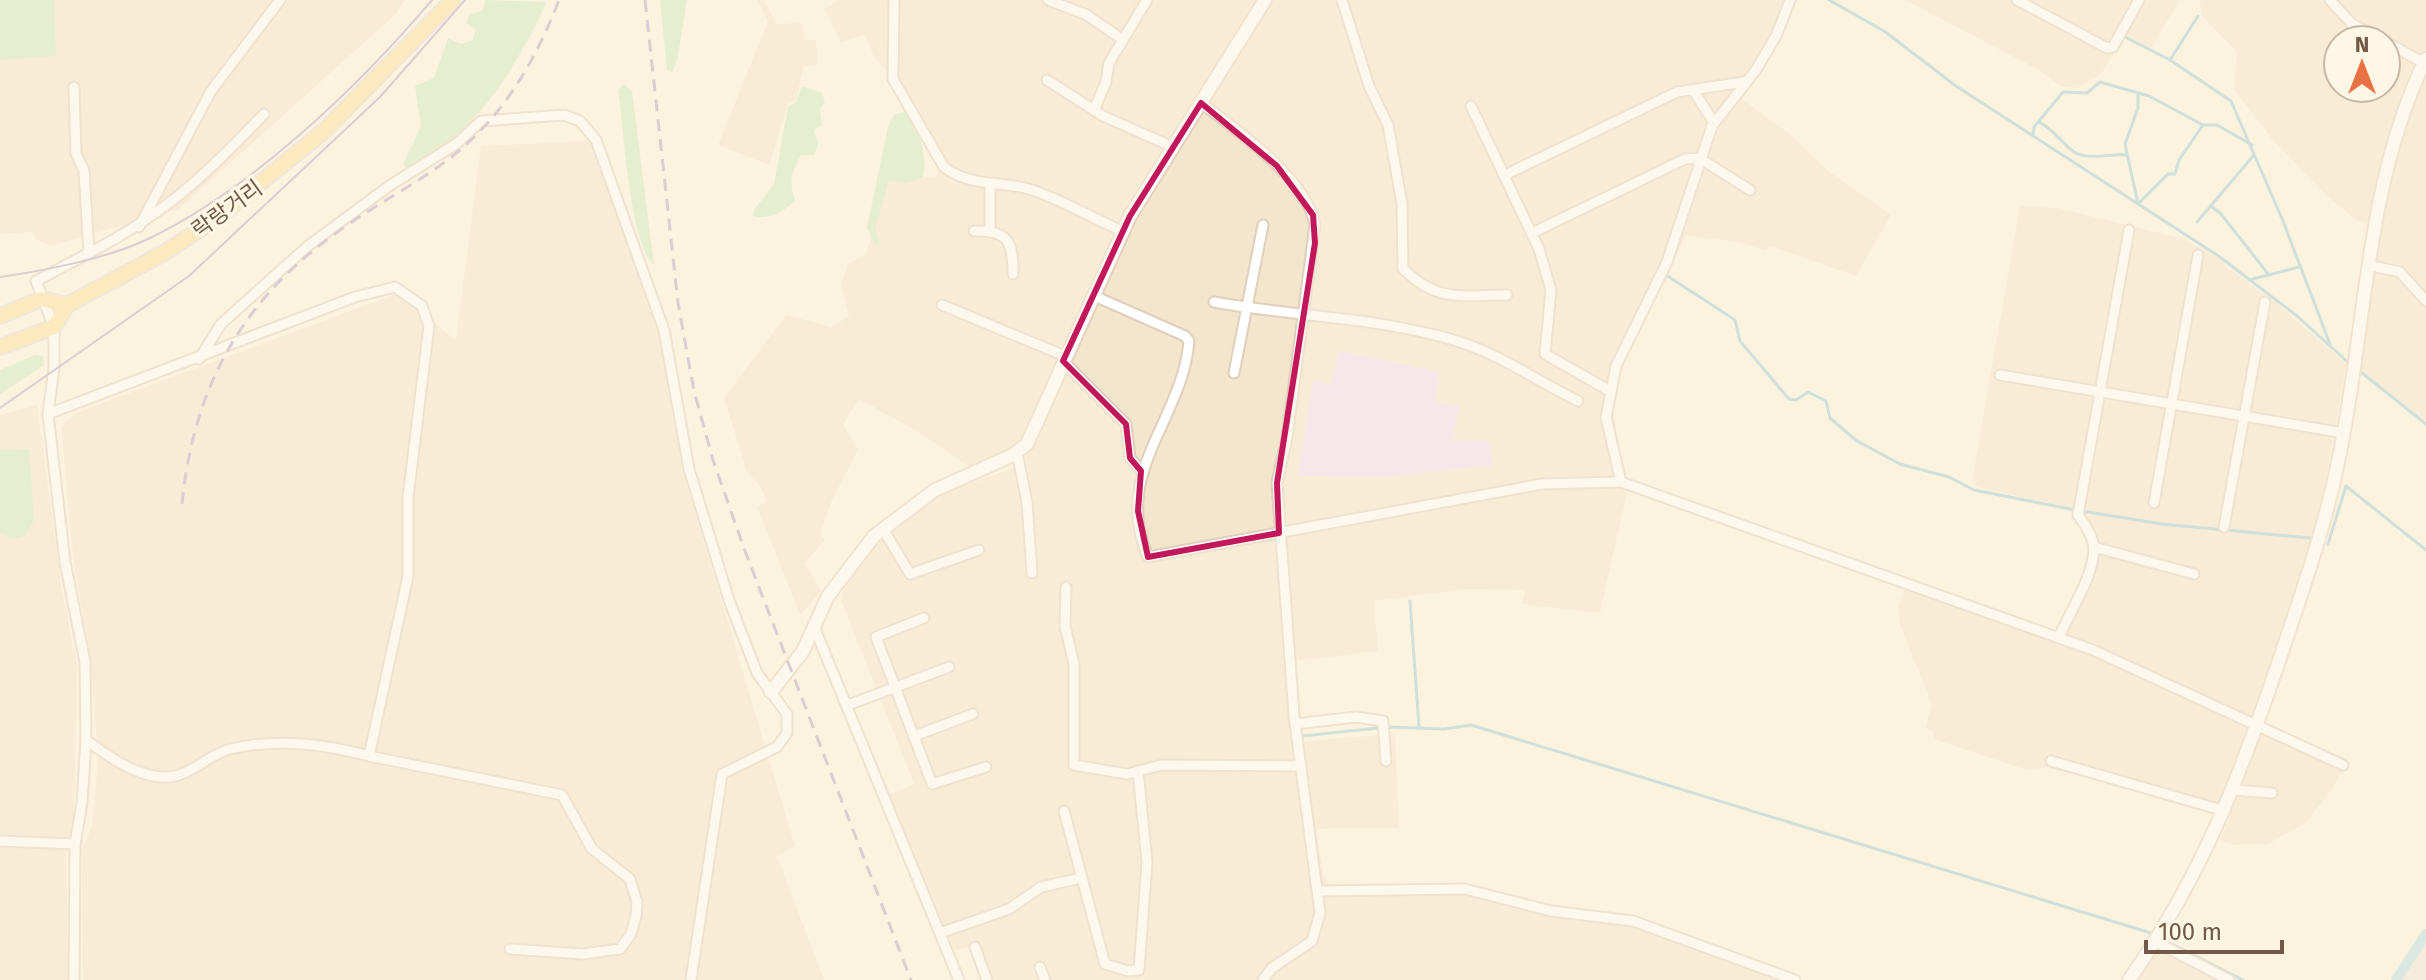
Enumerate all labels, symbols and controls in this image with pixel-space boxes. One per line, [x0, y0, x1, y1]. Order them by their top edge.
north arrow [2322, 24, 2402, 104]
text: N [2355, 31, 2369, 58]
street label: 락랑거리 [186, 174, 268, 244]
scale bar [2146, 904, 2282, 954]
text: 100 m [2158, 918, 2222, 946]

